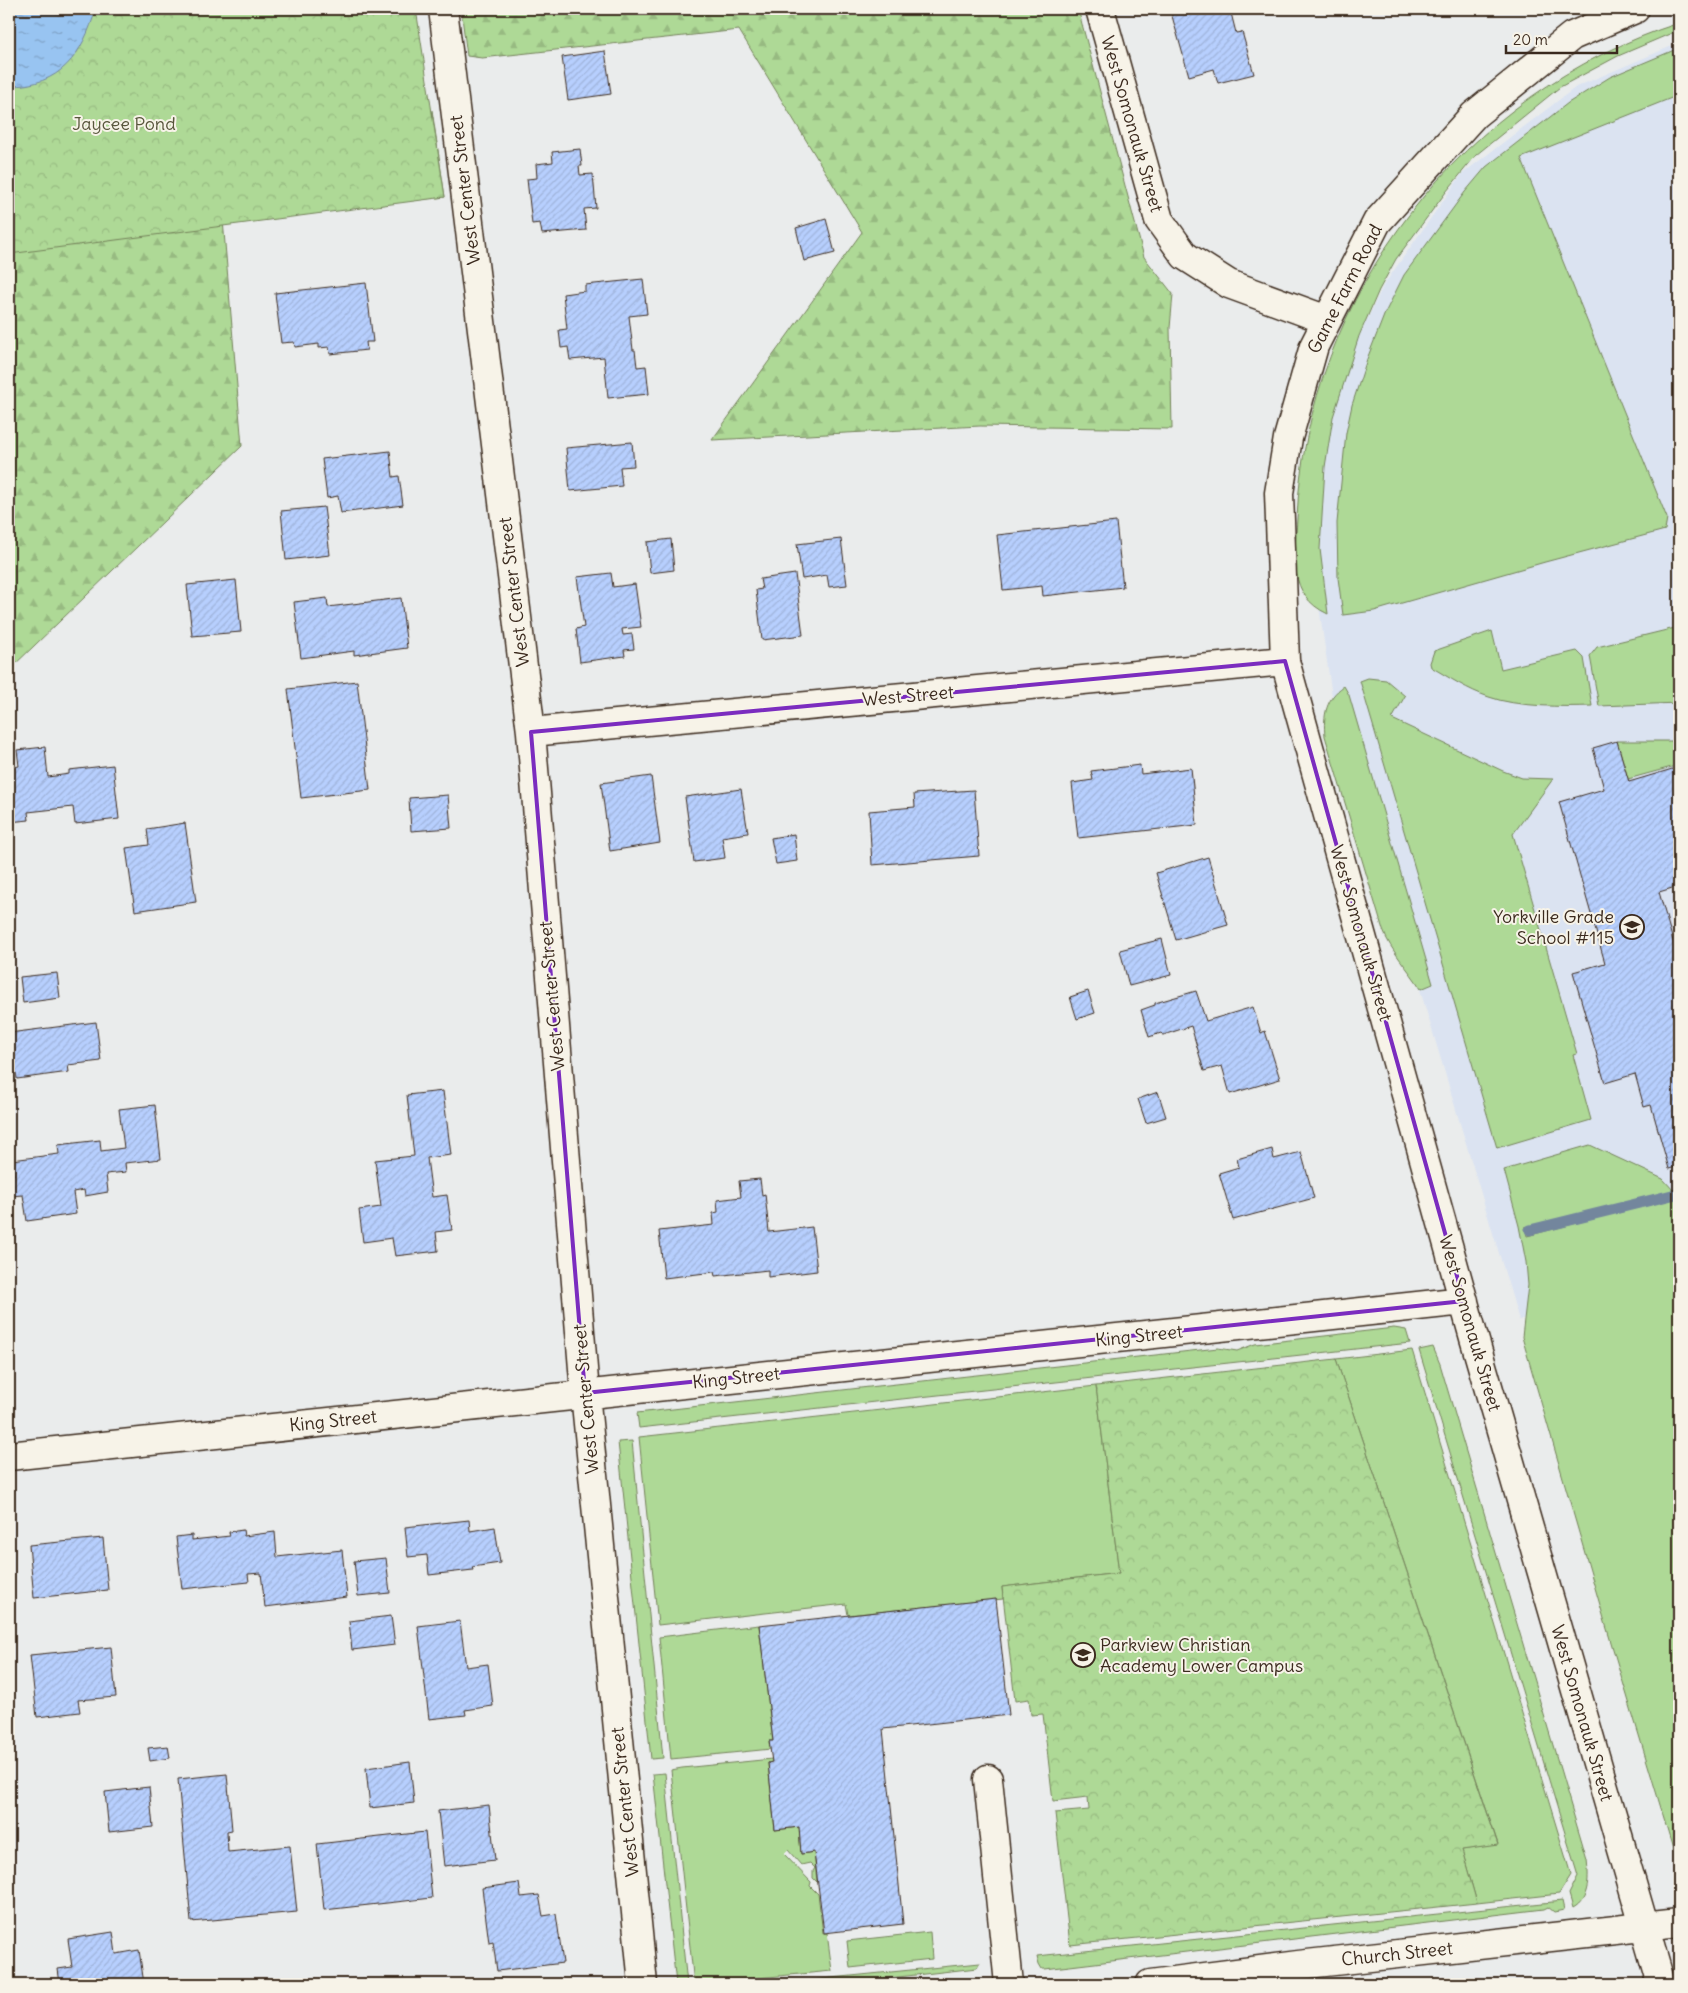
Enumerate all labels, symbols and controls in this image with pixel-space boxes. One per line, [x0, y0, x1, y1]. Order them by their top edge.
scale bar [1506, 22, 1617, 54]
text: 20 m [1513, 30, 1548, 49]
street label: West Somonauk Street [1096, 33, 1169, 215]
park label: Jaycee Pond [72, 112, 176, 135]
street label: West Center Street [444, 114, 485, 266]
street label: Game Farm Road [1302, 220, 1387, 357]
street label: West Center Street [493, 516, 534, 668]
street label: West Street [861, 680, 955, 711]
street label: West Somonauk Street [1325, 842, 1398, 1024]
place label: Yorkville Grade School #115 [1493, 905, 1614, 949]
school or university icon: Yorkville Grade School #115 [1619, 914, 1645, 940]
street label: West Center Street [533, 920, 570, 1072]
street label: West Somonauk Street [1434, 1232, 1507, 1414]
street label: King Street [1094, 1319, 1184, 1352]
street label: West Center Street [567, 1323, 604, 1475]
street label: King Street [691, 1361, 781, 1394]
street label: King Street [288, 1404, 378, 1437]
street label: West Somonauk Street [1546, 1622, 1619, 1804]
place label: Parkview Christian Academy Lower Campus [1100, 1633, 1303, 1677]
school or university icon: Parkview Christian Academy Lower Campus [1070, 1642, 1096, 1668]
street label: West Center Street [605, 1726, 644, 1878]
street label: Church Street [1340, 1936, 1454, 1971]

